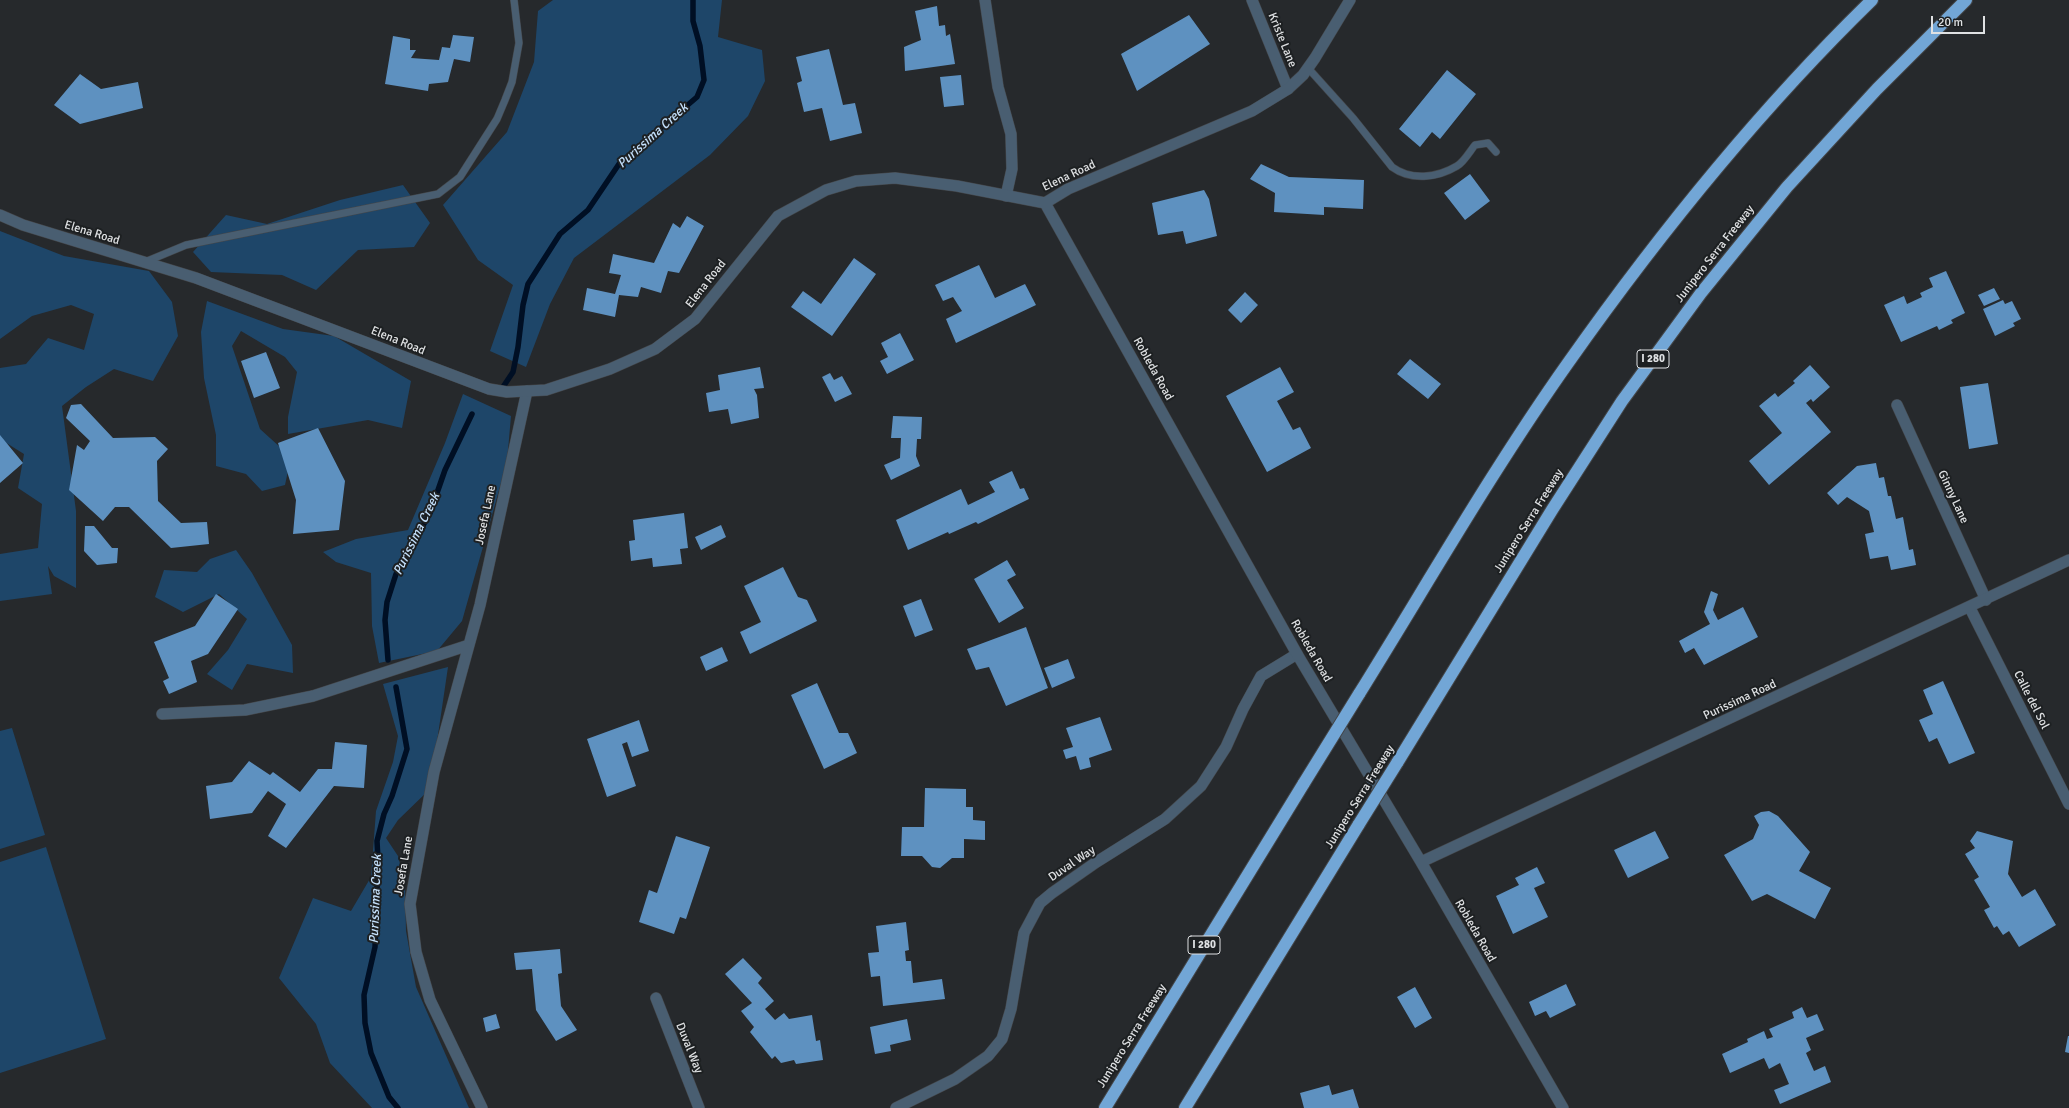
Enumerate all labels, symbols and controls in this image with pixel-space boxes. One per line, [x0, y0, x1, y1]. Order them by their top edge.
scale bar [1933, 8, 1987, 34]
street label: Kriste Lane [1264, 11, 1300, 69]
text: 20 m [1938, 15, 1963, 30]
water label: Purissima Creek [615, 100, 691, 172]
street label: Elena Road [1040, 157, 1098, 195]
street label: Junipero Serra Freeway [1673, 203, 1757, 305]
street label: Elena Road [63, 218, 121, 248]
street label: Elena Road [683, 257, 729, 311]
street label: Elena Road [369, 324, 427, 358]
street label: Robleda Road [1130, 335, 1176, 403]
road number: I 280 [1637, 350, 1669, 368]
street label: Junipero Serra Freeway [1491, 467, 1567, 575]
street label: Ginny Lane [1934, 468, 1972, 526]
street label: Josefa Lane [473, 484, 499, 546]
water label: Purissima Creek [390, 490, 444, 578]
street label: Robleda Road [1287, 617, 1335, 685]
street label: Calle del Sol [2010, 668, 2052, 732]
street label: Purissima Road [1701, 677, 1779, 723]
street label: Junipero Serra Freeway [1322, 743, 1398, 851]
street label: Josefa Lane [392, 835, 416, 897]
street label: Duval Way [1046, 843, 1098, 885]
water label: Purissima Creek [367, 854, 385, 944]
street label: Robleda Road [1451, 897, 1499, 965]
road number: I 280 [1188, 936, 1220, 954]
street label: Junipero Serra Freeway [1094, 982, 1170, 1090]
street label: Duval Way [672, 1021, 706, 1075]

